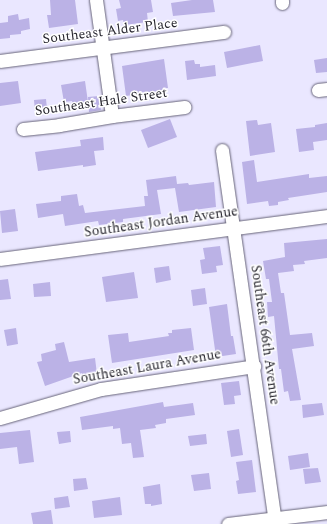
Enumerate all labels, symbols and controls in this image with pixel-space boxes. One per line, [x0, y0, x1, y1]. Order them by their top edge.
street label: Southeast Alder Place [42, 14, 178, 48]
street label: Southeast Hale Street [34, 84, 168, 120]
street label: Southeast Jordan Avenue [83, 203, 239, 241]
street label: Southeast 66th Avenue [247, 264, 283, 406]
street label: Southeast Laura Avenue [72, 346, 222, 388]

